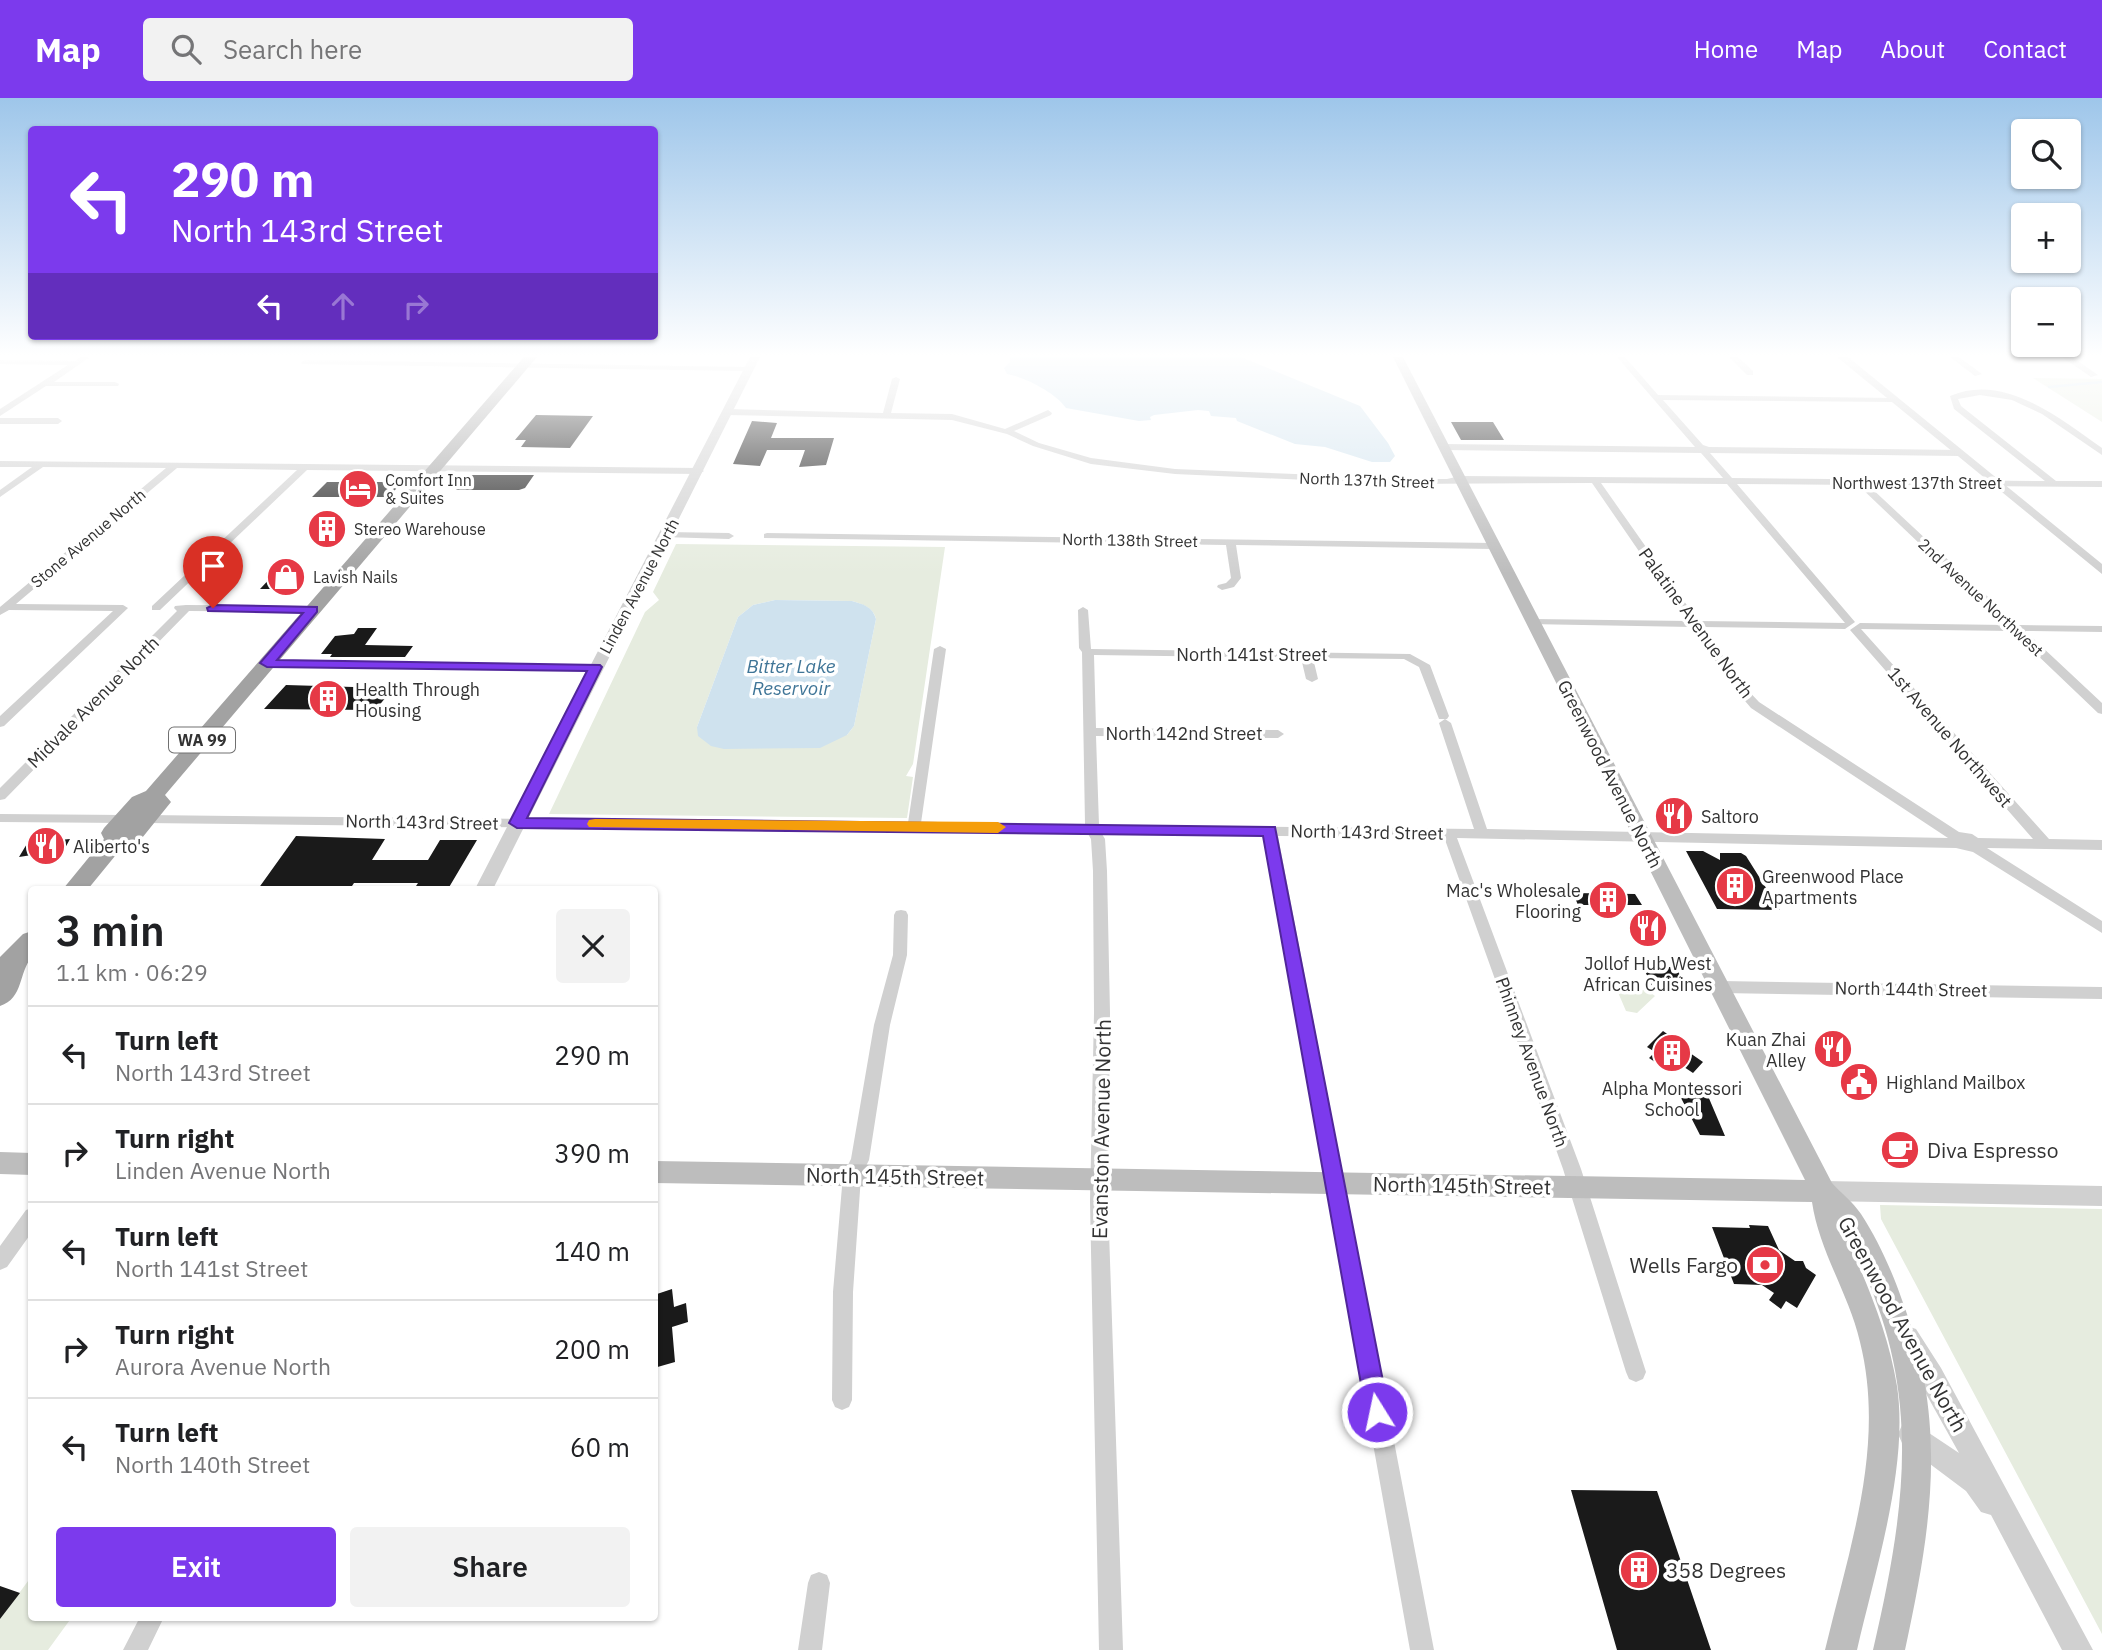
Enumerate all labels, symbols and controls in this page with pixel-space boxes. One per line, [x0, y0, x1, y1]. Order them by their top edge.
search box [143, 18, 633, 81]
text: Map [35, 28, 101, 71]
icon: search [167, 30, 205, 68]
text: Search here [223, 32, 362, 66]
text: Home [1694, 33, 1758, 65]
text: Map [1796, 33, 1842, 65]
text: About [1880, 33, 1945, 65]
text: Contact [1983, 33, 2067, 65]
map controls [2011, 119, 2081, 357]
button: search [2011, 119, 2081, 189]
text: 290 m [171, 147, 315, 210]
icon: left [56, 154, 147, 245]
button: + [2011, 203, 2081, 273]
text: North 143rd Street [171, 209, 443, 251]
icon: left [251, 287, 289, 325]
icon: ahead [324, 287, 362, 325]
icon: right [397, 287, 435, 325]
button: − [2011, 287, 2081, 357]
hotel icon: Comfort Inn & Suites [337, 468, 379, 510]
street label: North 137th Street [1299, 468, 1435, 492]
place label: Comfort Inn & Suites [385, 470, 472, 508]
street label: Northwest 137th Street [1832, 473, 2002, 493]
street label: Stone Avenue North [27, 484, 149, 592]
building icon: Stereo Warehouse [306, 508, 348, 550]
street label: Linden Avenue North [595, 515, 683, 657]
place label: Stereo Warehouse [354, 519, 486, 539]
street label: North 138th Street [1062, 529, 1198, 551]
street label: 2nd Avenue Northwest [1914, 534, 2048, 660]
pin [183, 536, 243, 608]
street label: Palatine Avenue North [1634, 543, 1758, 703]
icon: arrive [194, 547, 232, 585]
shop icon: Lavish Nails [265, 556, 307, 598]
place label: Lavish Nails [313, 567, 398, 587]
street label: Midvale Avenue North [22, 631, 164, 773]
street label: North 141st Street [1176, 643, 1328, 666]
water label: Bitter Lake Reservoir [746, 654, 836, 700]
street label: 1st Avenue Northwest [1883, 662, 2017, 812]
street label: Greenwood Avenue North [1553, 676, 1667, 872]
building icon: Health Through Housing [307, 678, 349, 720]
place label: Health Through Housing [355, 678, 480, 722]
street label: North 142nd Street [1106, 722, 1262, 745]
road number: WA 99 [169, 727, 235, 752]
restaurant icon: Saltoro [1653, 795, 1695, 837]
place label: Saltoro [1701, 805, 1759, 828]
street label: North 143rd Street [345, 809, 499, 835]
street label: North 143rd Street [1290, 819, 1444, 845]
restaurant icon: Aliberto's [25, 825, 67, 867]
place label: Aliberto's [73, 835, 150, 858]
building icon: Greenwood Place Apartments [1714, 865, 1756, 907]
place label: Greenwood Place Apartments [1762, 865, 1904, 909]
place label: Mac's Wholesale Flooring [1446, 879, 1581, 923]
building icon: Mac's Wholesale Flooring [1587, 879, 1629, 921]
text: 3 min [56, 903, 165, 958]
restaurant icon: Jollof Hub West African Cuisines [1627, 907, 1669, 949]
button: close [556, 909, 630, 983]
place label: Jollof Hub West African Cuisines [1583, 952, 1713, 996]
text: 1.1 km · 06:29 [56, 957, 208, 987]
street label: Phinney Avenue North [1490, 974, 1574, 1150]
street label: North 144th Street [1834, 976, 1988, 1002]
street label: Evanston Avenue North [1085, 1019, 1117, 1239]
text: Turn left [115, 1023, 218, 1057]
place label: Kuan Zhai Alley [1726, 1028, 1806, 1072]
restaurant icon: Kuan Zhai Alley [1812, 1028, 1854, 1070]
building icon: Alpha Montessori School [1651, 1032, 1693, 1074]
icon: left [56, 1036, 94, 1074]
text: 290 m [554, 1038, 630, 1072]
text: North 143rd Street [115, 1057, 311, 1087]
public building icon: Highland Mailbox [1838, 1061, 1880, 1103]
place label: Highland Mailbox [1886, 1071, 2025, 1094]
place label: Alpha Montessori School [1602, 1077, 1742, 1121]
text: Turn right [115, 1121, 234, 1155]
cafe icon: Diva Espresso [1879, 1129, 1921, 1171]
icon: right [56, 1134, 94, 1172]
text: 390 m [554, 1136, 630, 1170]
place label: Diva Espresso [1927, 1136, 2059, 1164]
text: Linden Avenue North [115, 1155, 331, 1185]
street label: North 145th Street [806, 1160, 984, 1192]
street label: North 145th Street [1373, 1169, 1551, 1201]
street label: Greenwood Avenue North [1832, 1211, 1974, 1437]
text: Turn left [115, 1219, 218, 1253]
icon: left [56, 1232, 94, 1270]
text: 140 m [554, 1234, 630, 1268]
bank icon: Wells Fargo [1744, 1244, 1786, 1286]
place label: Wells Fargo [1630, 1251, 1738, 1279]
text: North 141st Street [115, 1253, 308, 1283]
text: Turn right [115, 1317, 234, 1351]
icon: right [56, 1330, 94, 1368]
text: 200 m [554, 1332, 630, 1366]
text: Aurora Avenue North [115, 1351, 331, 1381]
position arrow [1340, 1375, 1414, 1449]
text: Turn left [115, 1415, 218, 1449]
icon: left [56, 1428, 94, 1466]
text: 60 m [570, 1430, 630, 1464]
text: North 140th Street [115, 1449, 310, 1479]
button: Exit [56, 1527, 336, 1607]
button: Share [350, 1527, 630, 1607]
building icon: 358 Degrees [1618, 1549, 1660, 1591]
place label: 358 Degrees [1666, 1556, 1786, 1584]

